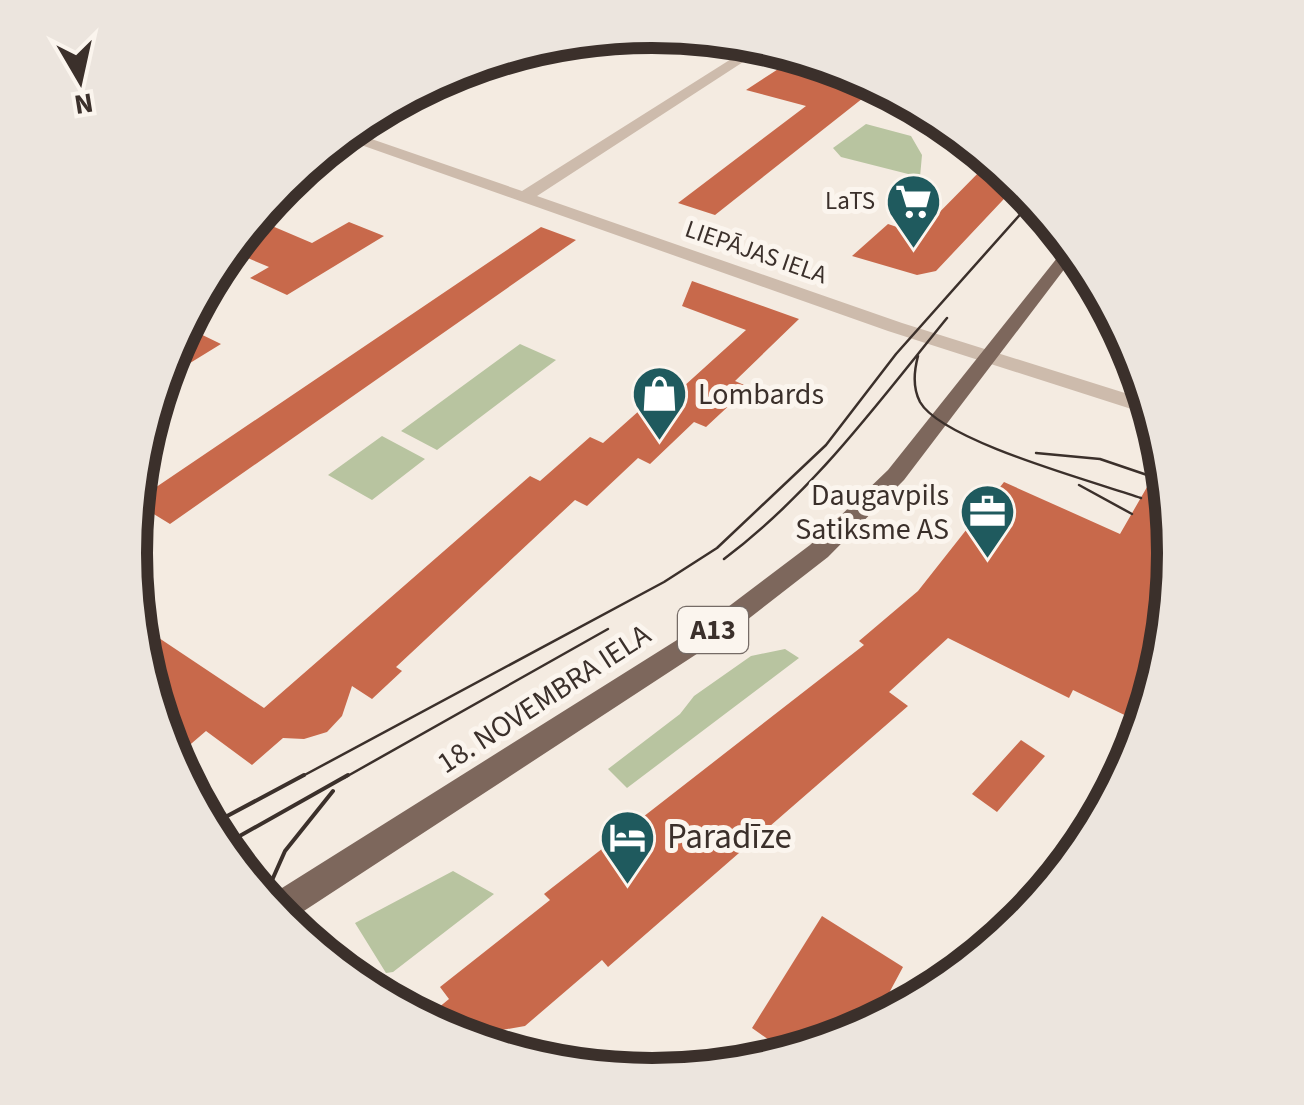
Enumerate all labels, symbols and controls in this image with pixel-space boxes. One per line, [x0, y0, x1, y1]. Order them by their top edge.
north arrow [30, 30, 130, 130]
text: N [71, 82, 96, 125]
supermarket icon: LaTS [884, 171, 944, 250]
place label: LaTS [825, 183, 875, 219]
street label: LIEPĀJAS IELA [680, 211, 832, 293]
shop icon: Lombards [629, 364, 689, 443]
place label: Lombards [698, 373, 824, 416]
place label: Daugavpils Satiksme AS [795, 474, 949, 551]
office icon: Daugavpils Satiksme AS [958, 482, 1018, 561]
road number: A13 [678, 607, 748, 653]
street label: 18. NOVEMBRA IELA [429, 613, 660, 784]
hotel icon: Paradīze [598, 807, 658, 886]
place label: Paradīze [667, 812, 792, 862]

